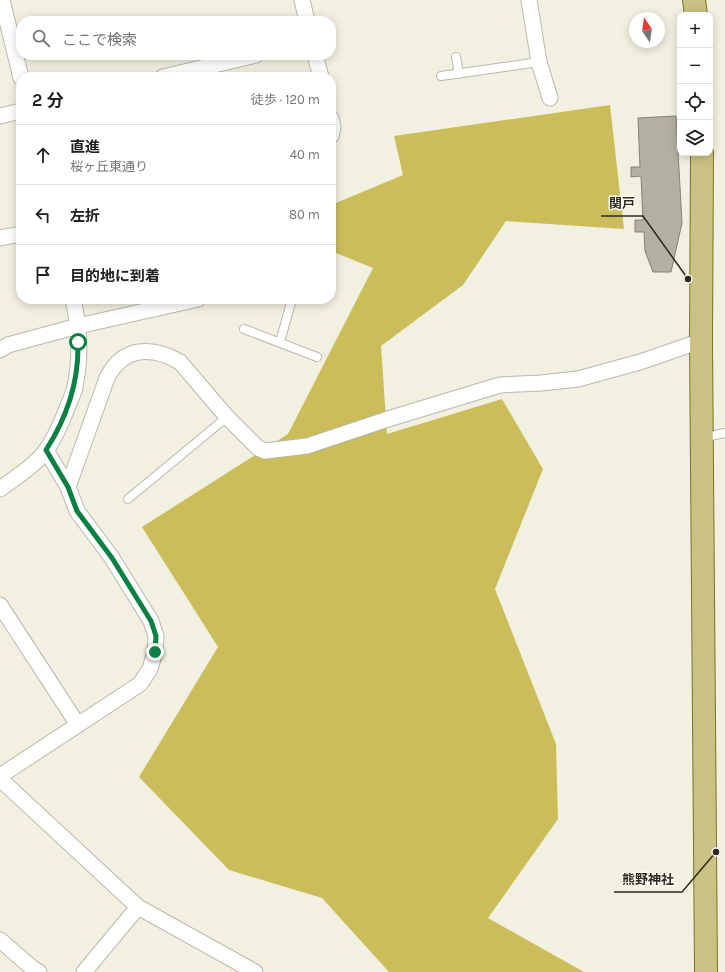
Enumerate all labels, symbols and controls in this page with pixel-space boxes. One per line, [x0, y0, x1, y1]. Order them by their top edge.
north arrow [629, 12, 665, 48]
map controls [677, 12, 713, 156]
button: + [677, 12, 713, 48]
search box [16, 16, 336, 60]
icon: search [30, 27, 52, 49]
text: ここで検索 [62, 31, 137, 49]
button: − [677, 48, 713, 84]
button: locate [677, 84, 713, 120]
text: 2 分 [32, 90, 64, 110]
text: 徒歩 · 120 m [251, 92, 320, 107]
button: layers [677, 120, 713, 156]
text: 直進 [70, 138, 100, 156]
icon: ahead [32, 144, 54, 166]
text: 40 m [290, 147, 320, 162]
text: 桜ヶ丘東通り [70, 159, 148, 174]
callout: 関戸 [601, 191, 643, 216]
text: 関戸 [609, 196, 635, 211]
icon: left [32, 204, 54, 226]
text: 左折 [70, 207, 100, 225]
text: 80 m [289, 207, 320, 222]
icon: arrive [32, 264, 54, 286]
text: 目的地に到着 [70, 267, 160, 285]
route start [69, 333, 87, 351]
route end [146, 643, 164, 661]
callout: 熊野神社 [614, 867, 682, 892]
text: 熊野神社 [622, 872, 674, 887]

